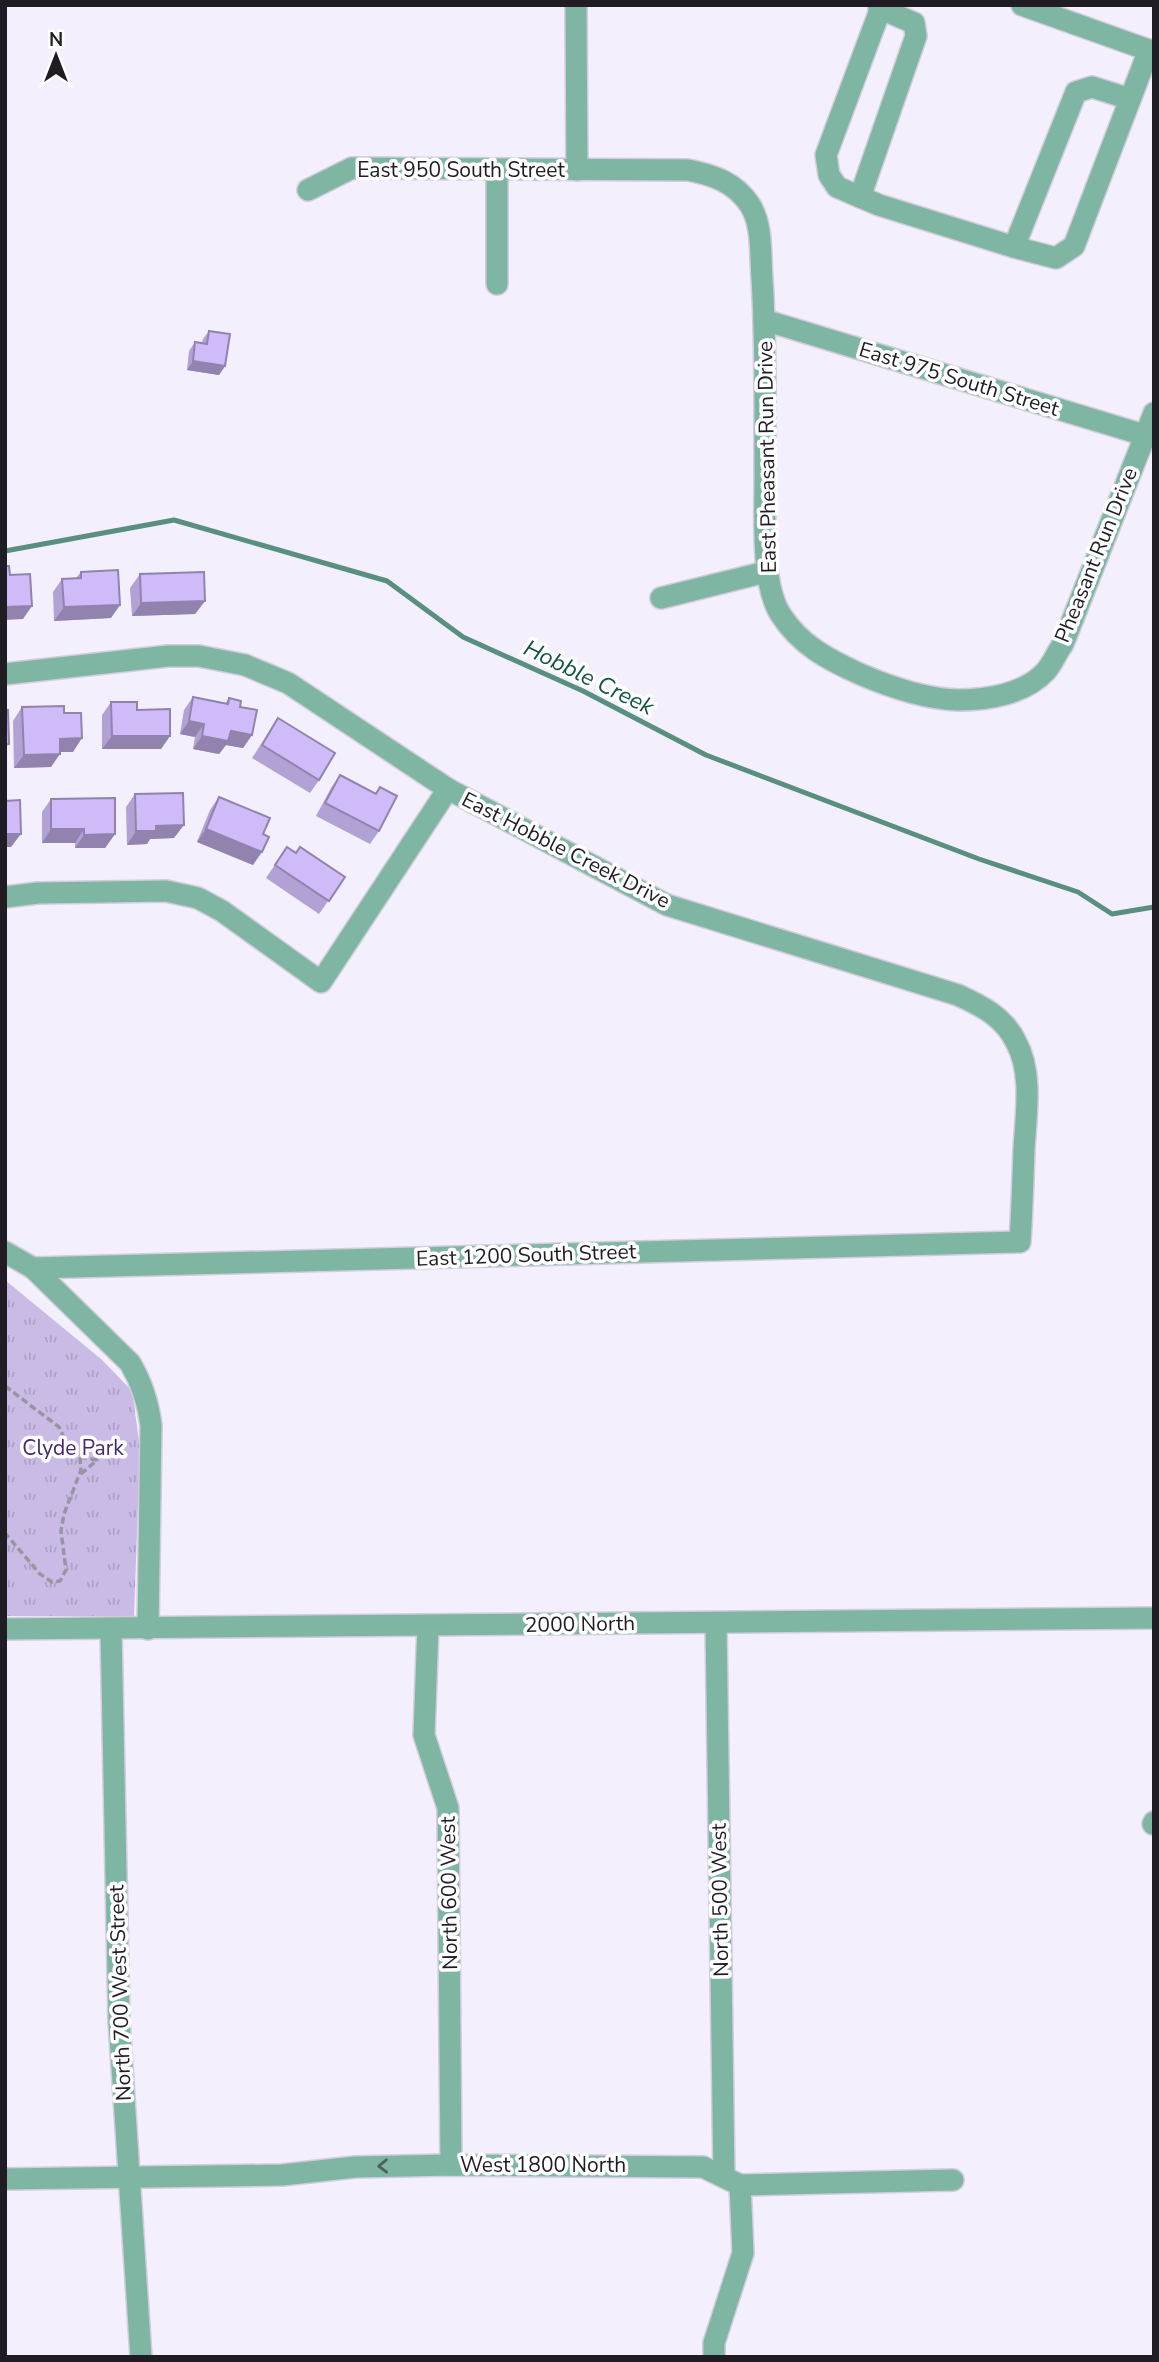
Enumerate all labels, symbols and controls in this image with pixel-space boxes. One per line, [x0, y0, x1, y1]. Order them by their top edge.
north arrow [21, 21, 91, 91]
text: N [49, 27, 63, 53]
street label: East 950 South Street [357, 156, 565, 184]
street label: East 975 South Street [856, 335, 1063, 423]
street label: East Pheasant Run Drive [751, 341, 783, 573]
street label: Pheasant Run Drive [1048, 463, 1144, 647]
water label: Hobble Creek [518, 633, 660, 723]
street label: East Hobble Creek Drive [457, 785, 675, 915]
street label: East 1200 South Street [416, 1237, 637, 1273]
park label: Clyde Park [22, 1434, 124, 1462]
street label: 2000 North [525, 1609, 635, 1639]
street label: North 600 West [434, 1815, 464, 1970]
street label: North 500 West [705, 1822, 735, 1977]
street label: North 700 West Street [102, 1884, 138, 2102]
street label: West 1800 North [460, 2151, 626, 2179]
one-way arrow [377, 2158, 387, 2174]

